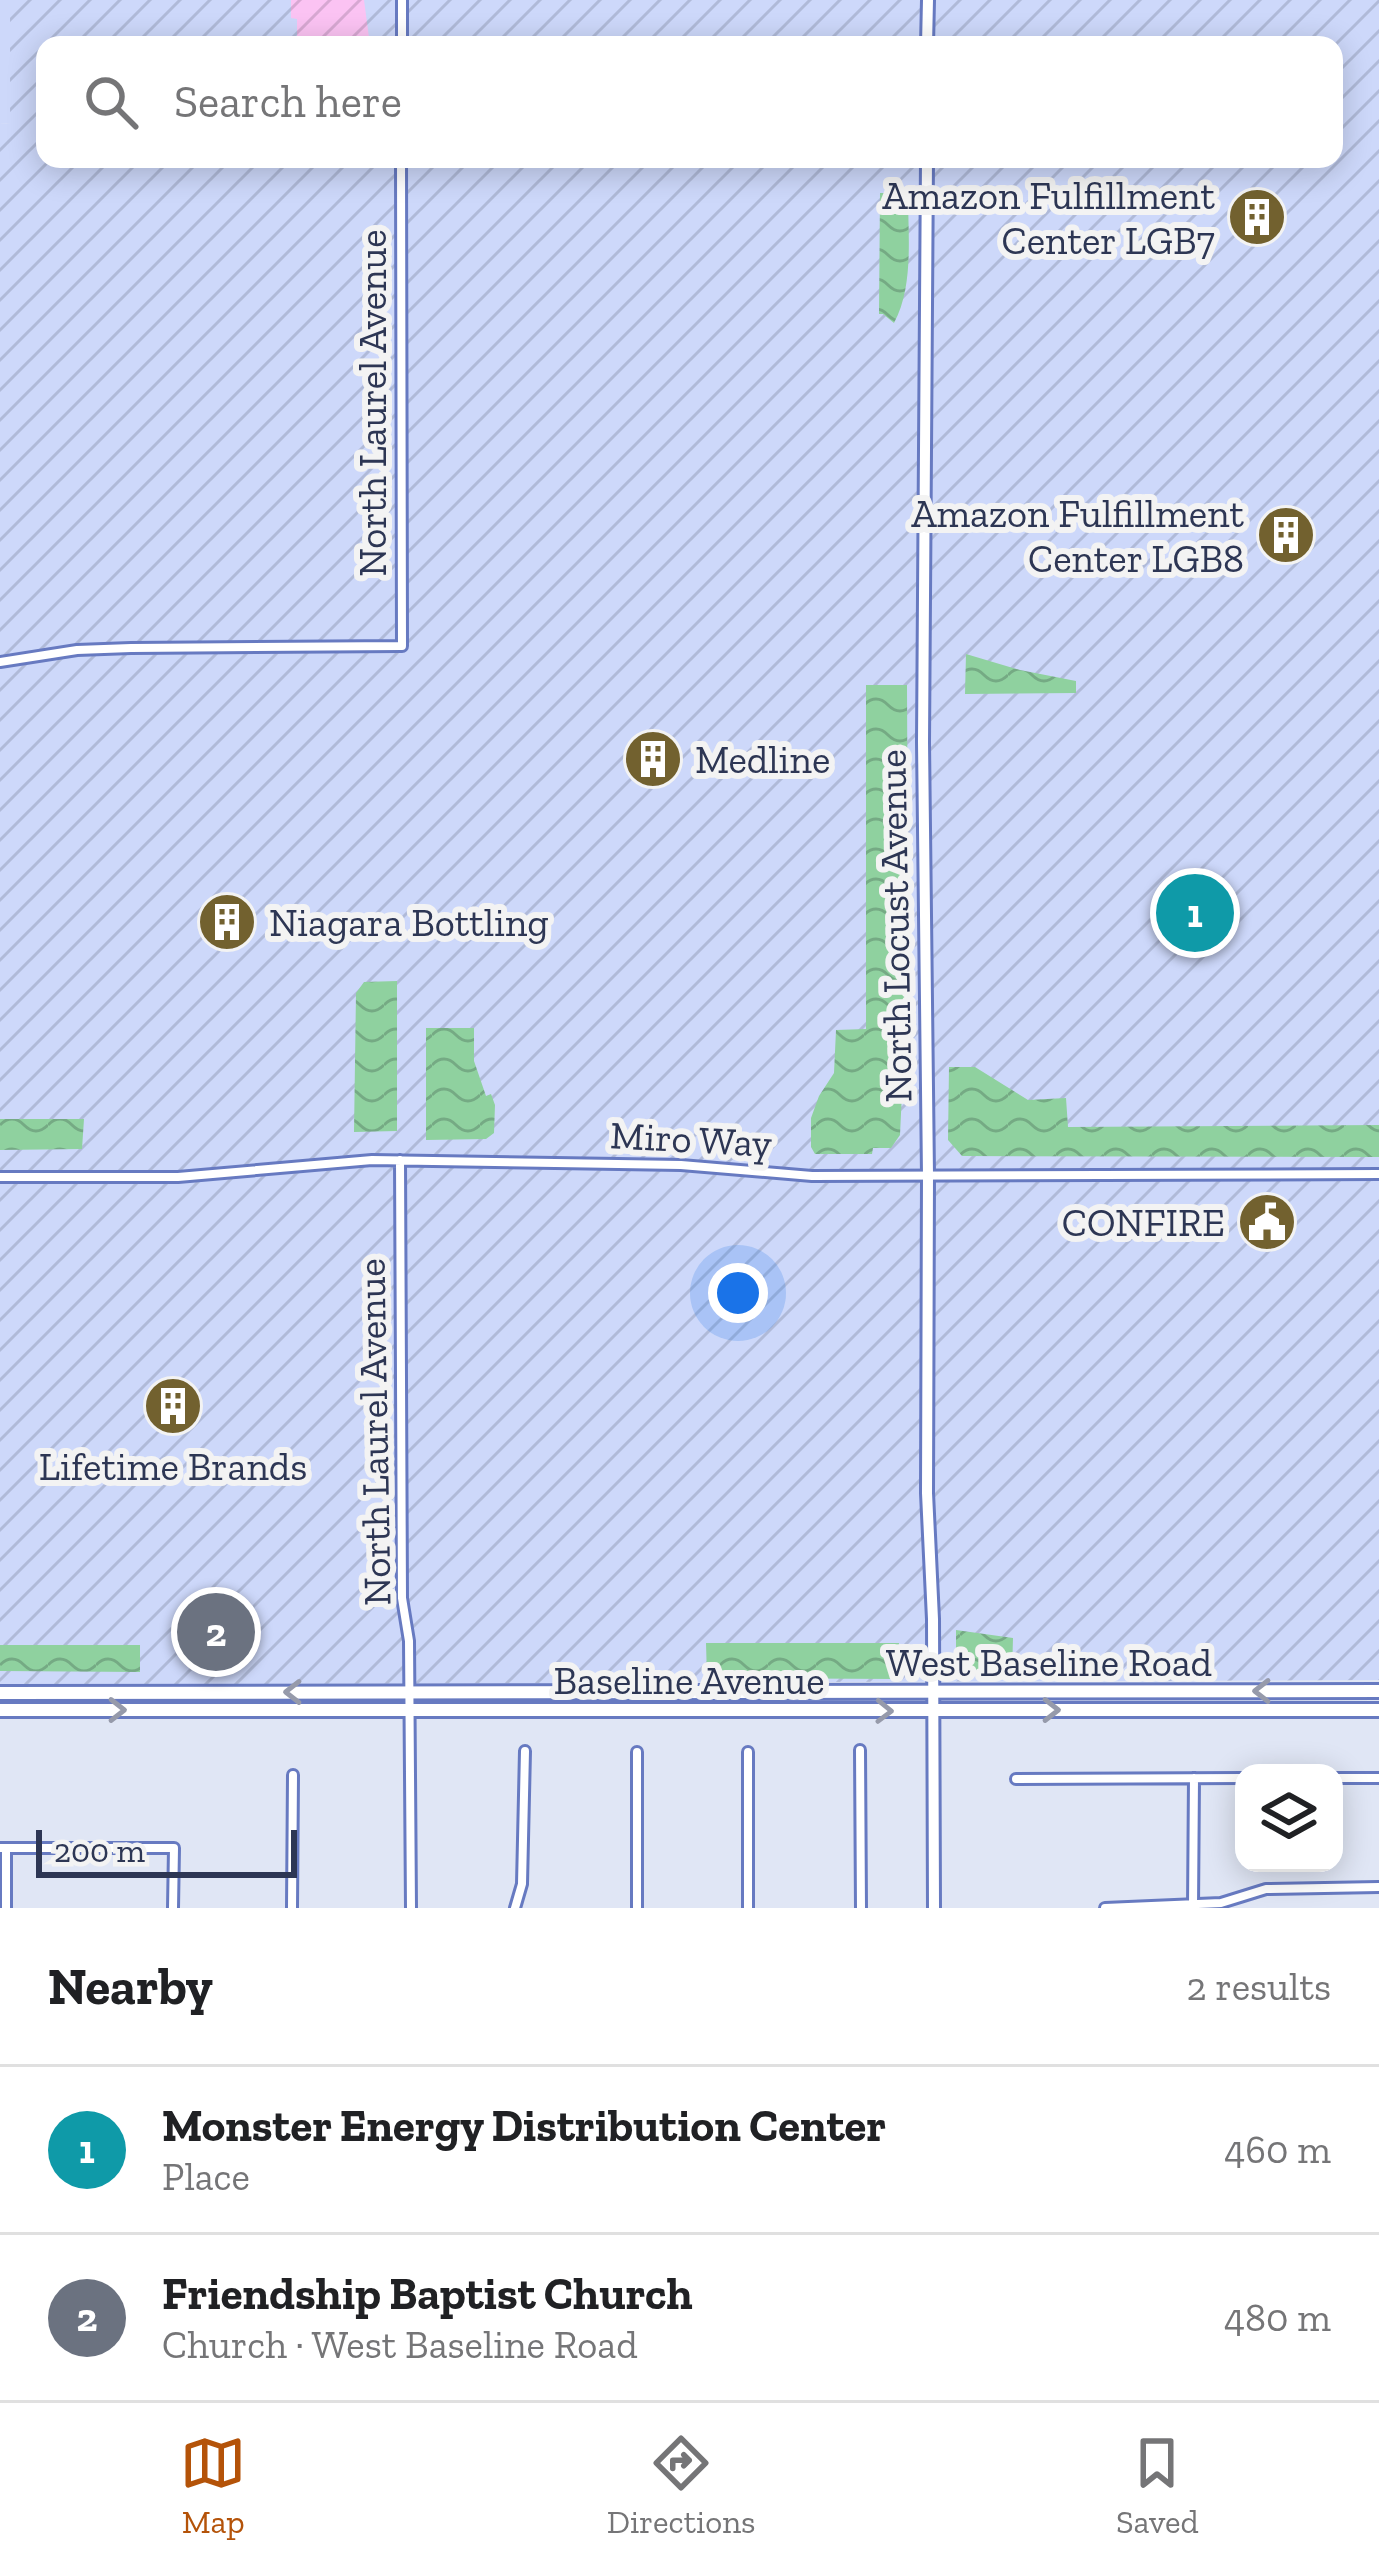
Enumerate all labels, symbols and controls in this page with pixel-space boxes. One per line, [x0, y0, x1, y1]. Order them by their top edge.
search box [36, 36, 1343, 168]
icon: search [78, 69, 144, 135]
text: Search here [174, 75, 402, 129]
place label: Amazon Fulfillment Center LGB7 [882, 172, 1216, 264]
building icon: Amazon Fulfillment Center LGB7 [1226, 186, 1288, 248]
street label: North Laurel Avenue [349, 229, 396, 577]
place label: Amazon Fulfillment Center LGB8 [911, 490, 1245, 582]
building icon: Amazon Fulfillment Center LGB8 [1255, 504, 1317, 566]
building icon: Medline [622, 728, 684, 790]
place label: Medline [695, 736, 830, 783]
street label: North Locust Avenue [868, 749, 922, 1103]
pin: 1 [1156, 868, 1234, 958]
building icon: Niagara Bottling [196, 891, 258, 953]
place label: Niagara Bottling [269, 899, 549, 946]
street label: Miro Way [609, 1111, 773, 1167]
public building icon: CONFIRE [1236, 1191, 1298, 1253]
place label: CONFIRE [1062, 1199, 1225, 1246]
street label: North Laurel Avenue [347, 1258, 401, 1606]
your location [708, 1263, 768, 1323]
building icon: Lifetime Brands [142, 1375, 204, 1437]
place label: Lifetime Brands [39, 1443, 307, 1490]
pin: 2 [177, 1587, 255, 1677]
street label: West Baseline Road [886, 1639, 1212, 1686]
street label: Baseline Avenue [553, 1657, 825, 1704]
one-way arrow [1252, 1678, 1270, 1704]
one-way arrow [283, 1679, 302, 1705]
one-way arrow [109, 1697, 127, 1723]
one-way arrow [875, 1697, 894, 1723]
one-way arrow [1043, 1697, 1061, 1723]
map controls [1235, 1764, 1343, 1872]
button: layers [1235, 1764, 1343, 1872]
scale bar [36, 1824, 297, 1877]
text: 200 m [54, 1831, 145, 1870]
text: Nearby [48, 1956, 213, 2017]
text: 2 results [1186, 1963, 1331, 2010]
text: Monster Energy Distribution Center [162, 2099, 886, 2153]
text: 1 [79, 2126, 95, 2173]
text: 460 m [1224, 2126, 1331, 2173]
text: Place [162, 2153, 250, 2200]
text: Friendship Baptist Church [162, 2267, 693, 2321]
text: 2 [77, 2294, 97, 2341]
text: 480 m [1224, 2294, 1331, 2341]
text: Church · West Baseline Road [162, 2321, 638, 2368]
tab: Map [180, 2430, 246, 2541]
tab: Directions [607, 2430, 756, 2541]
tab: Saved [1116, 2430, 1199, 2541]

